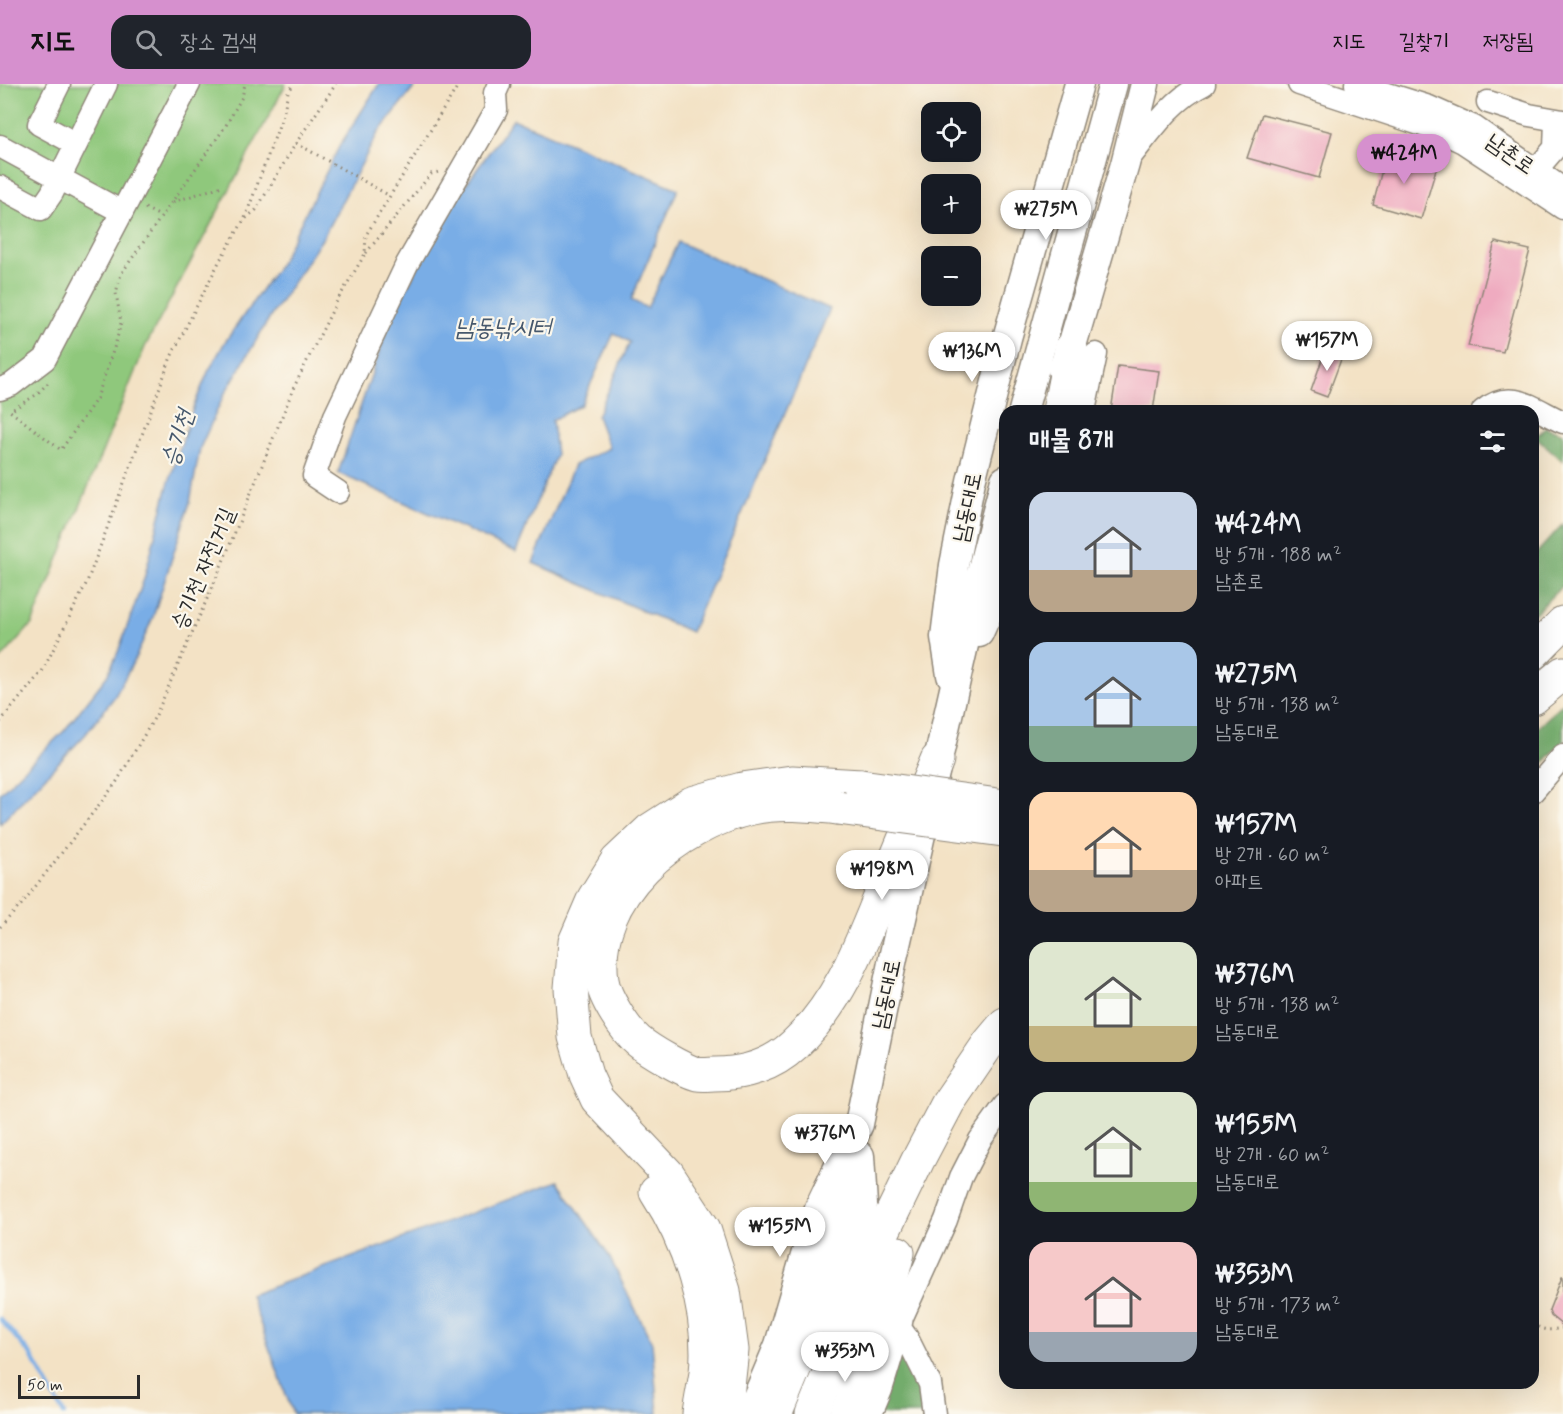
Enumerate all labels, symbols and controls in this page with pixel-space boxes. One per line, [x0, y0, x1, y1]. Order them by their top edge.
search box [111, 15, 531, 69]
text: 지도 [30, 24, 75, 61]
icon: search [132, 26, 165, 59]
text: 지도 [1332, 28, 1366, 56]
text: 길찾기 [1399, 28, 1449, 56]
text: 저장됨 [1482, 28, 1533, 56]
text: 장소 검색 [180, 29, 257, 57]
map controls [921, 102, 981, 306]
button: locate [921, 102, 981, 162]
street label: 남촌로 [1480, 128, 1540, 181]
pin: ₩424M [1362, 134, 1446, 185]
text: ₩424M [1371, 140, 1437, 167]
button: + [921, 174, 981, 234]
pin: ₩275M [1004, 190, 1088, 241]
text: ₩275M [1014, 196, 1078, 223]
button: − [921, 246, 981, 306]
water label: 남동낚시터 [455, 313, 554, 344]
pin: ₩157M [1285, 321, 1369, 372]
text: ₩157M [1295, 327, 1359, 354]
pin: ₩136M [930, 332, 1014, 383]
text: ₩136M [942, 338, 1002, 365]
water label: 승기천 [155, 404, 203, 471]
text: 매물 8개 [1029, 424, 1113, 458]
icon: filters [1476, 425, 1509, 458]
street label: 남동대로 [947, 470, 989, 545]
street label: 승기천 자전거길 [166, 503, 242, 634]
text: ₩424M [1215, 508, 1301, 542]
icon: home [1077, 516, 1149, 588]
text: 방 5개 · 188 m² [1215, 542, 1342, 569]
text: 남촌로 [1215, 569, 1263, 596]
text: ₩275M [1215, 658, 1297, 692]
icon: home [1077, 666, 1149, 738]
text: 방 5개 · 138 m² [1215, 692, 1339, 719]
text: 남동대로 [1215, 719, 1279, 746]
text: ₩157M [1215, 808, 1297, 842]
icon: home [1077, 816, 1149, 888]
text: 방 2개 · 60 m² [1215, 842, 1329, 869]
pin: ₩198M [840, 850, 924, 901]
text: ₩198M [850, 856, 914, 883]
text: 아파트 [1215, 869, 1263, 896]
street label: 남동대로 [866, 957, 908, 1032]
text: ₩376M [1215, 958, 1294, 992]
icon: home [1077, 966, 1149, 1038]
text: 방 5개 · 138 m² [1215, 992, 1339, 1019]
text: 남동대로 [1215, 1019, 1279, 1046]
text: ₩155M [1215, 1108, 1297, 1142]
pin: ₩376M [783, 1114, 867, 1165]
icon: home [1077, 1116, 1149, 1188]
text: ₩376M [795, 1120, 855, 1147]
text: 방 2개 · 60 m² [1215, 1142, 1329, 1169]
text: 남동대로 [1215, 1169, 1279, 1196]
pin: ₩155M [738, 1207, 822, 1258]
text: ₩155M [748, 1213, 812, 1240]
text: ₩353M [1215, 1258, 1293, 1292]
icon: home [1077, 1266, 1149, 1338]
text: 방 5개 · 173 m² [1215, 1292, 1340, 1319]
text: 남동대로 [1215, 1319, 1279, 1346]
pin: ₩353M [803, 1332, 887, 1383]
text: ₩353M [815, 1338, 875, 1365]
scale bar [18, 1372, 140, 1400]
text: 50 m [27, 1375, 63, 1396]

